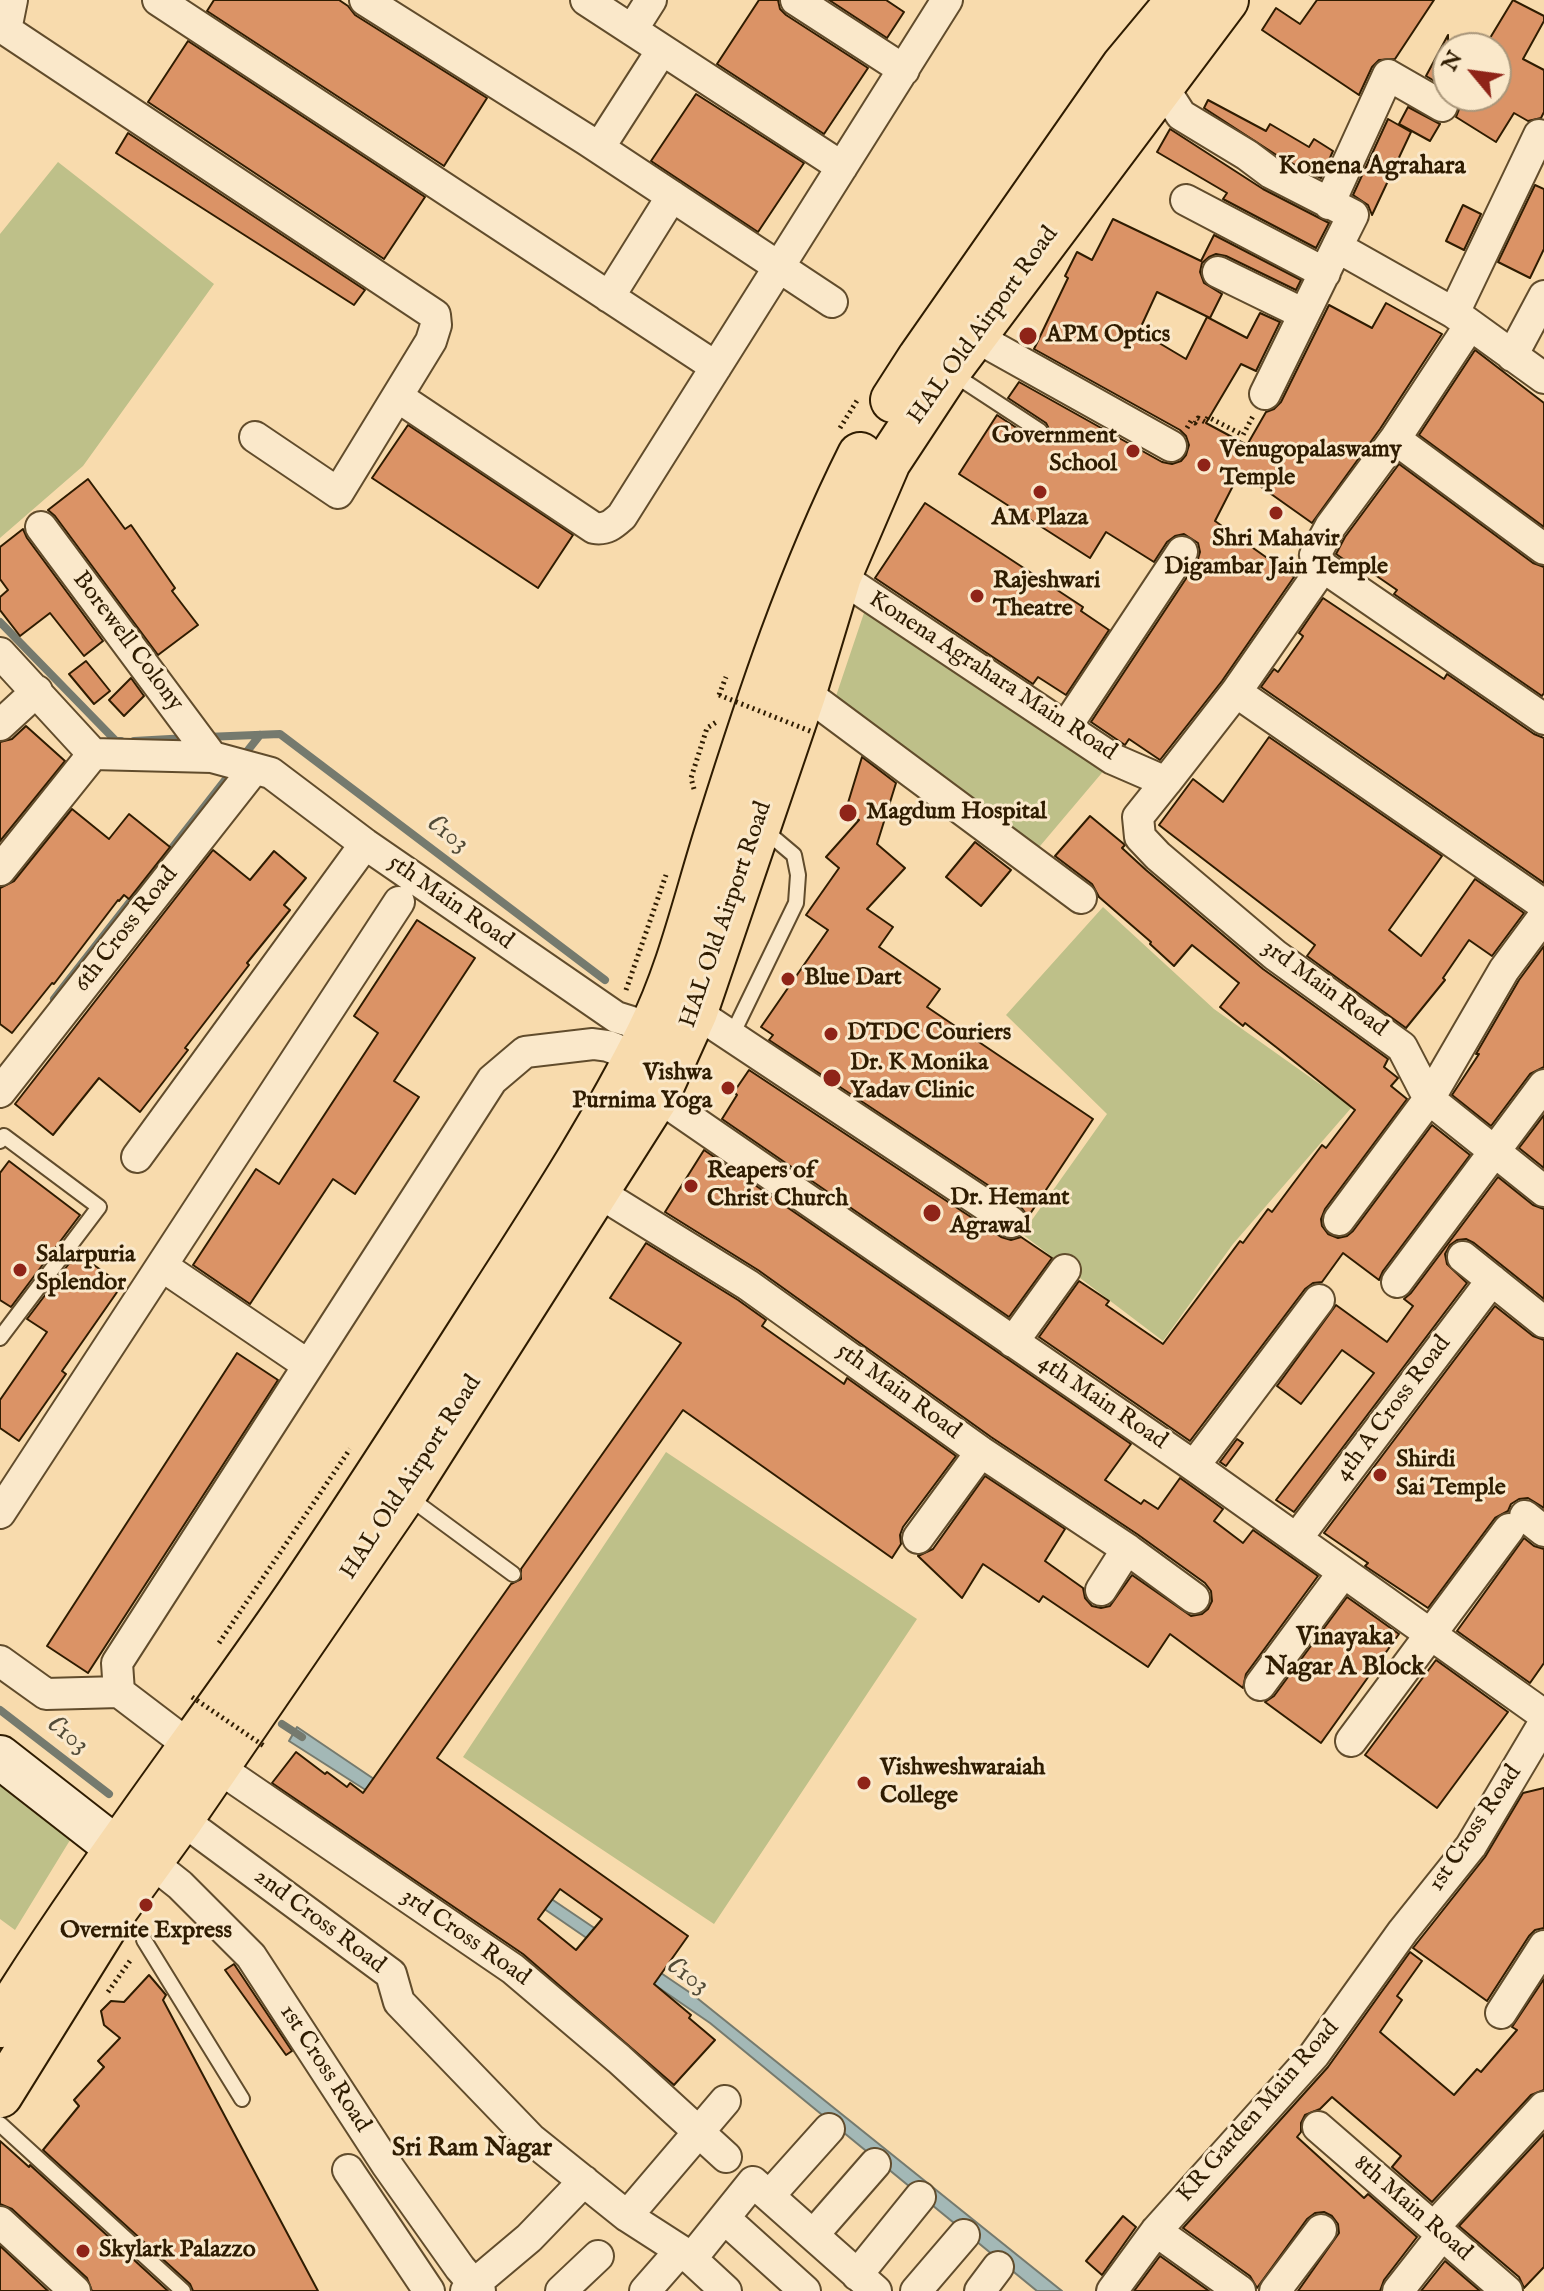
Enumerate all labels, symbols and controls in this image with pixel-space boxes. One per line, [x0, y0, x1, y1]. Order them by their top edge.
north arrow [1432, 32, 1512, 112]
text: N [1436, 46, 1470, 76]
district label: Konena Agrahara [1278, 152, 1466, 184]
street label: HAL Old Airport Road [903, 222, 1065, 430]
place label: APM Optics [1046, 322, 1170, 350]
marker: APM Optics [1017, 325, 1039, 347]
place label: Government School [992, 423, 1117, 479]
place label: Venugopalaswamy Temple [1220, 437, 1401, 493]
marker: Government School [1124, 442, 1142, 460]
marker: Venugopalaswamy Temple [1195, 456, 1213, 474]
marker: AM Plaza [1031, 483, 1049, 501]
marker: Shri Mahavir Digambar Jain Temple [1267, 504, 1285, 522]
place label: AM Plaza [992, 505, 1088, 533]
place label: Shri Mahavir Digambar Jain Temple [1164, 526, 1388, 582]
street label: Borewell Colony [65, 567, 189, 717]
place label: Rajeshwari Theatre [993, 568, 1100, 624]
street label: Konena Agrahara Main Road [863, 586, 1121, 768]
marker: Rajeshwari Theatre [968, 587, 986, 605]
street label: HAL Old Airport Road [675, 798, 779, 1032]
place label: Magdum Hospital [866, 799, 1047, 827]
marker: Magdum Hospital [837, 802, 859, 824]
water label: C103 [419, 809, 475, 861]
street label: 5th Main Road [382, 849, 518, 957]
street label: 6th Cross Road [69, 861, 185, 999]
street label: 3rd Main Road [1256, 934, 1392, 1044]
place label: Blue Dart [804, 965, 902, 993]
marker: Blue Dart [779, 970, 797, 988]
place label: DTDC Couriers [847, 1020, 1011, 1048]
marker: DTDC Couriers [822, 1025, 840, 1043]
place label: Dr. K Monika Yadav Clinic [850, 1050, 988, 1106]
place label: Vishwa Purnima Yoga [572, 1060, 712, 1116]
marker: Dr. K Monika Yadav Clinic [821, 1067, 843, 1089]
marker: Vishwa Purnima Yoga [719, 1079, 737, 1097]
place label: Reapers of Christ Church [707, 1158, 848, 1214]
marker: Reapers of Christ Church [682, 1177, 700, 1195]
place label: Dr. Hemant Agrawal [950, 1185, 1069, 1241]
marker: Dr. Hemant Agrawal [921, 1202, 943, 1224]
place label: Salarpuria Splendor [36, 1242, 135, 1298]
marker: Salarpuria Splendor [11, 1261, 29, 1279]
street label: 4th A Cross Road [1330, 1331, 1458, 1487]
street label: 5th Main Road [830, 1337, 966, 1447]
street label: 4th Main Road [1032, 1349, 1172, 1457]
street label: HAL Old Airport Road [335, 1371, 489, 1585]
place label: Shirdi Sai Temple [1396, 1447, 1506, 1503]
marker: Shirdi Sai Temple [1371, 1466, 1389, 1484]
district label: Vinayaka Nagar A Block [1265, 1623, 1425, 1684]
water label: C103 [39, 1710, 95, 1762]
place label: Vishweshwaraiah College [880, 1755, 1045, 1811]
street label: 1st Cross Road [1423, 1760, 1529, 1898]
marker: Vishweshwaraiah College [855, 1774, 873, 1792]
street label: 2nd Cross Road [248, 1863, 390, 1981]
street label: 3rd Cross Road [395, 1883, 535, 1993]
marker: Overnite Express [137, 1896, 155, 1914]
place label: Overnite Express [60, 1918, 232, 1946]
water label: C103 [659, 1951, 715, 2003]
street label: 1st Cross Road [272, 2000, 376, 2138]
street label: KR Garden Main Road [1172, 2015, 1346, 2209]
district label: Sri Ram Nagar [392, 2134, 552, 2166]
street label: 8th Main Road [1347, 2150, 1477, 2268]
place label: Skylark Palazzo [99, 2237, 256, 2265]
marker: Skylark Palazzo [74, 2242, 92, 2260]

